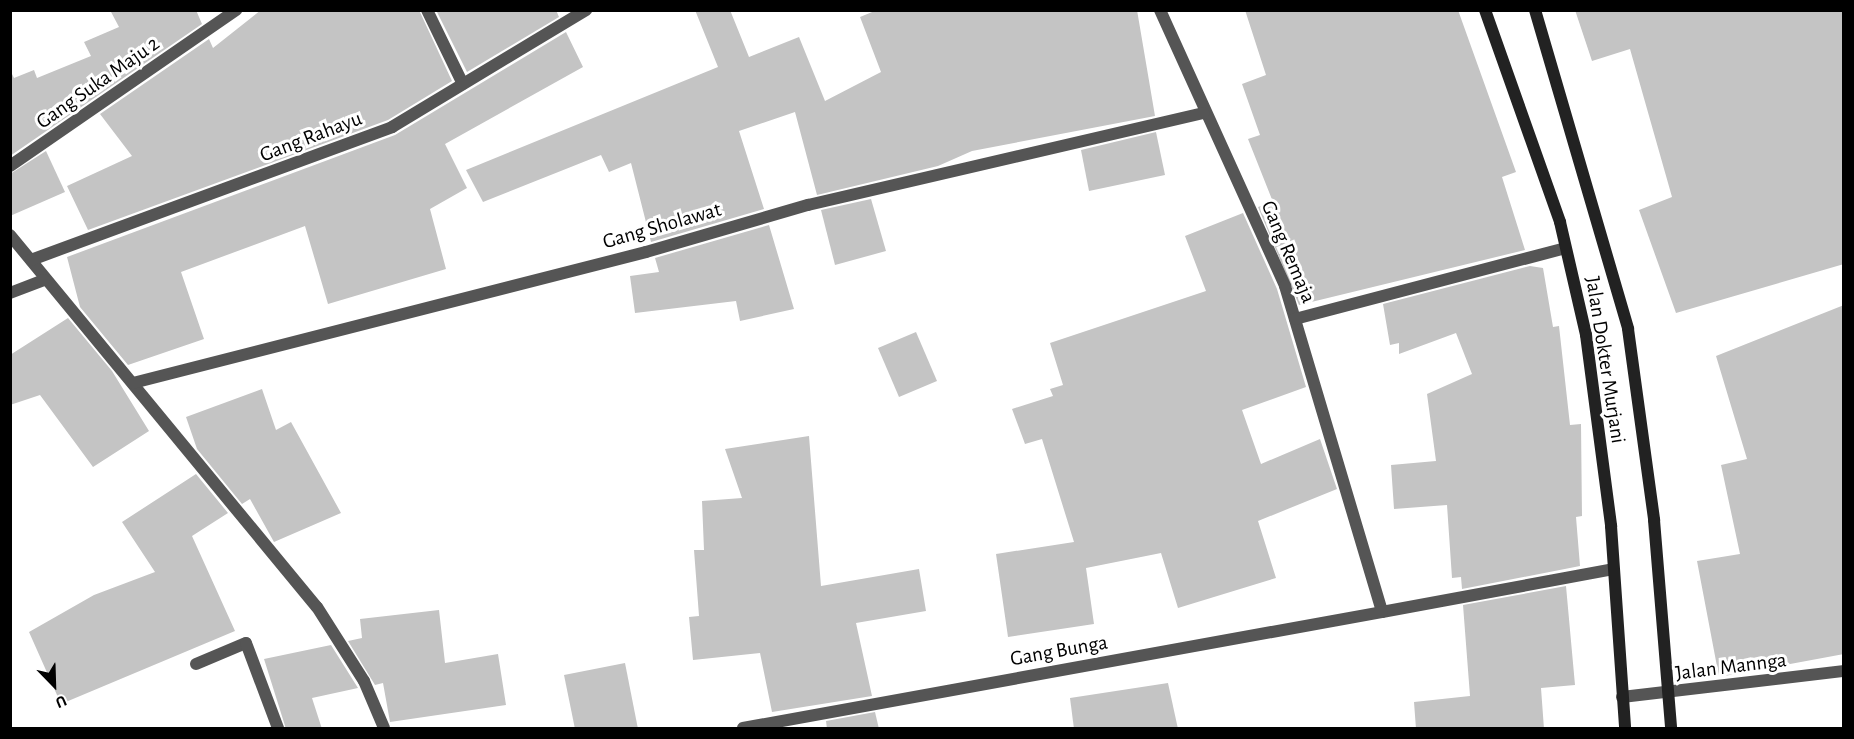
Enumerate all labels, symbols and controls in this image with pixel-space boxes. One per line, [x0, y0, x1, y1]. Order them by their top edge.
street label: Gang Suka Maju 2 [32, 31, 164, 135]
street label: Gang Rahayu [256, 106, 366, 168]
street label: Gang Sholawat [600, 197, 724, 255]
street label: Gang Remaja [1255, 197, 1321, 307]
street label: Jalan Dokter Murjani [1579, 275, 1631, 445]
street label: Gang Bunga [1008, 630, 1110, 672]
street label: Jalan Mannga [1674, 648, 1788, 686]
north arrow [24, 655, 84, 715]
text: U [53, 692, 69, 711]

